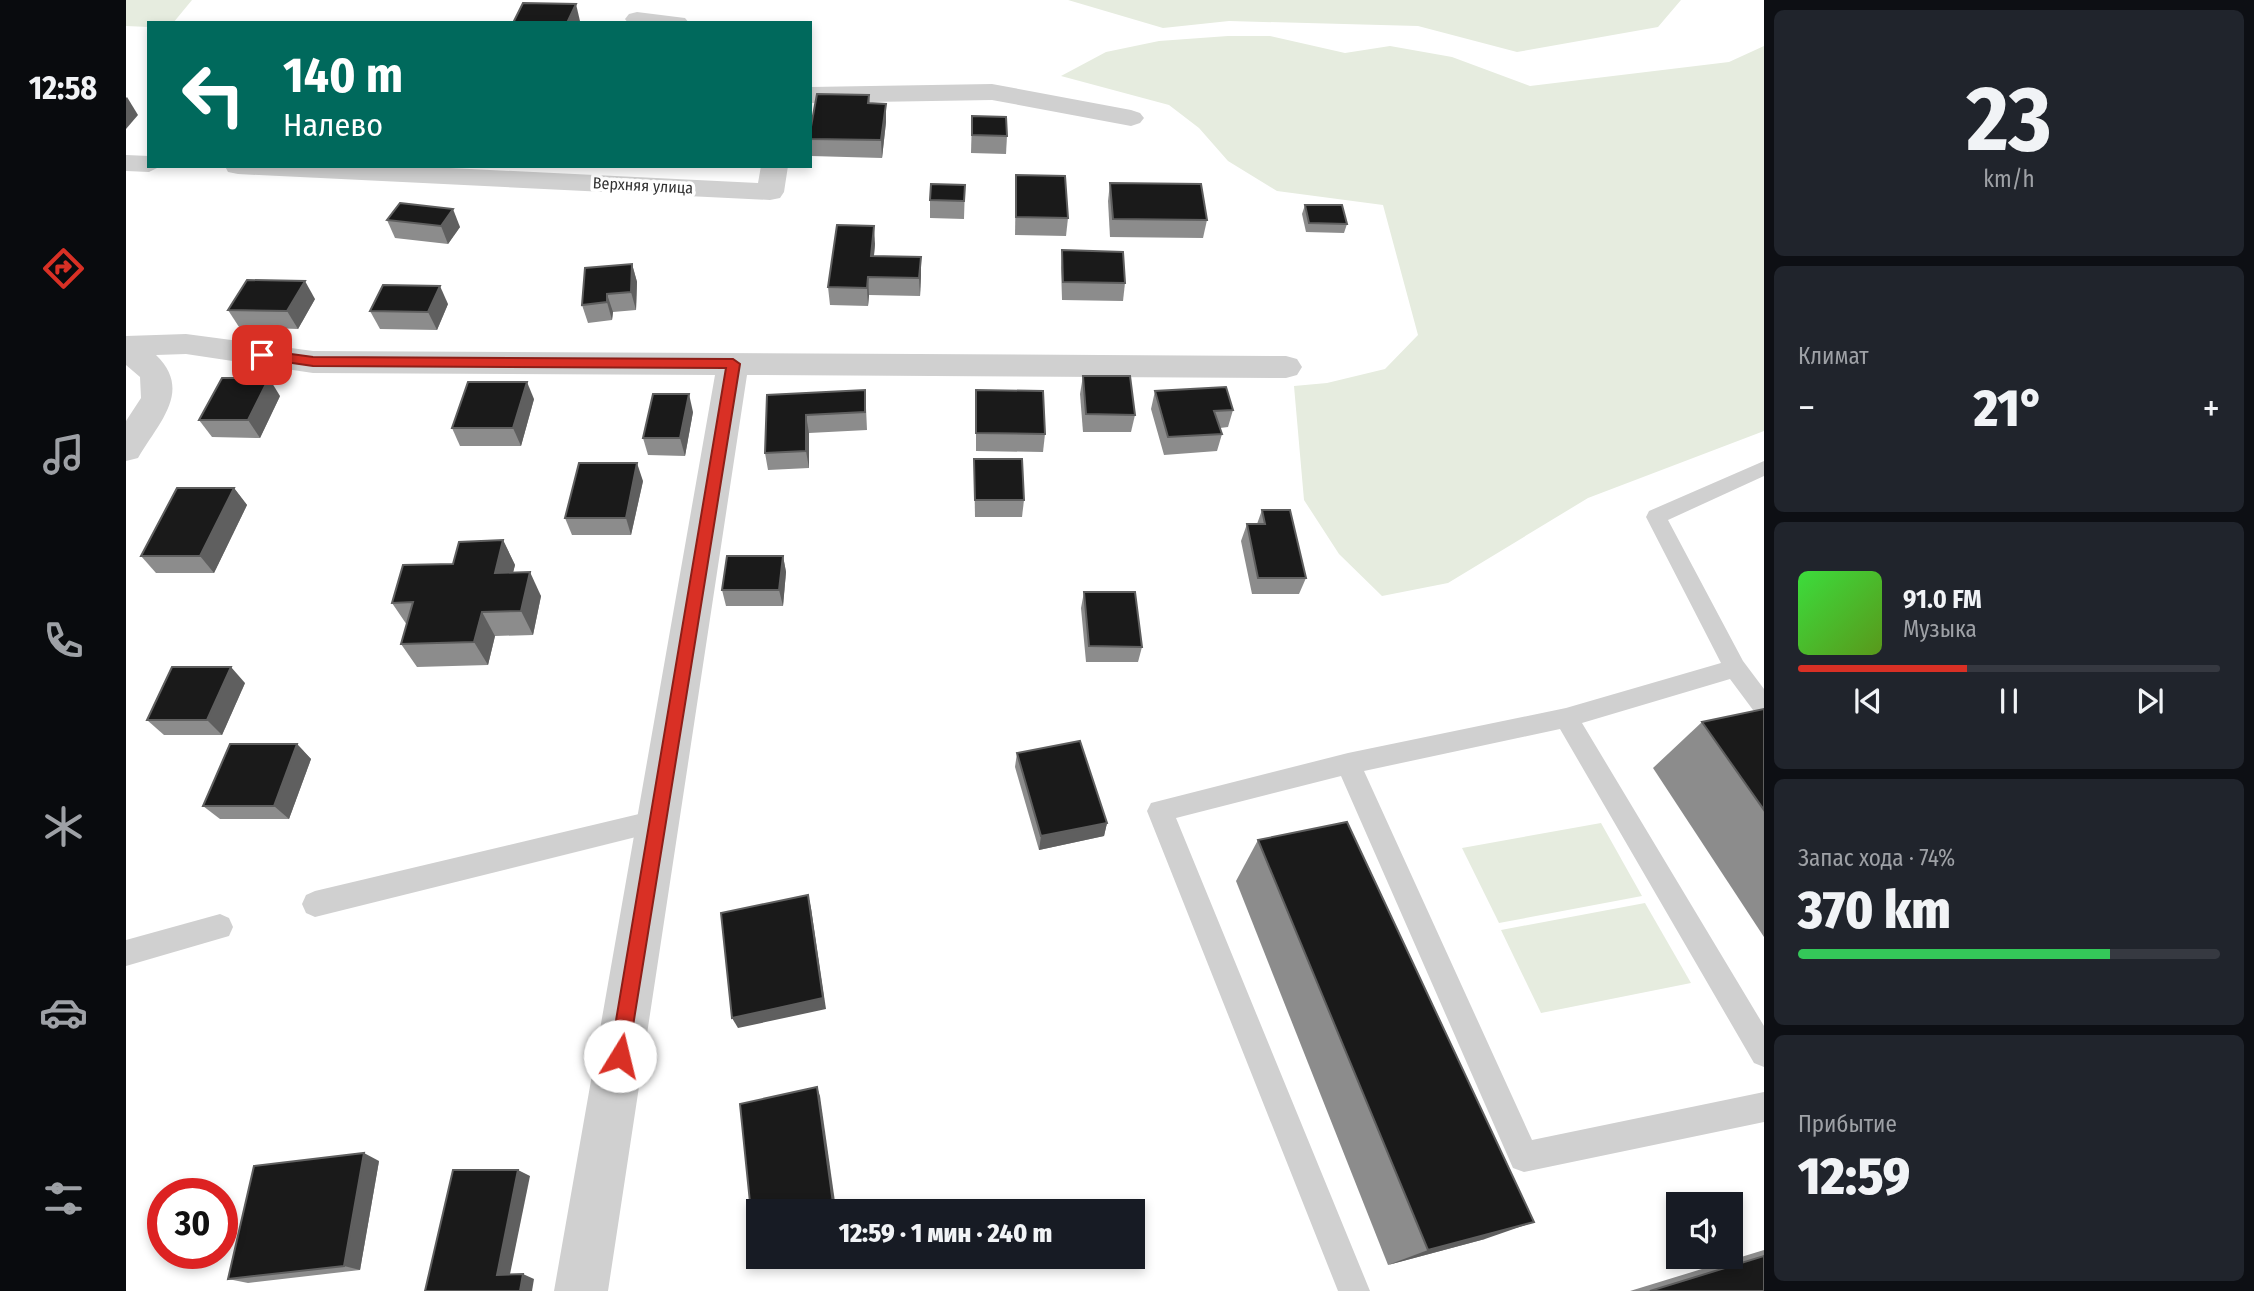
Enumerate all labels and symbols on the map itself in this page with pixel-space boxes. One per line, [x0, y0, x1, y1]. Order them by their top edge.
street label: Верхняя улица [592, 173, 694, 198]
pin [232, 325, 292, 385]
position arrow [583, 1019, 657, 1093]
speed limit sign: 30 [147, 1178, 238, 1269]

